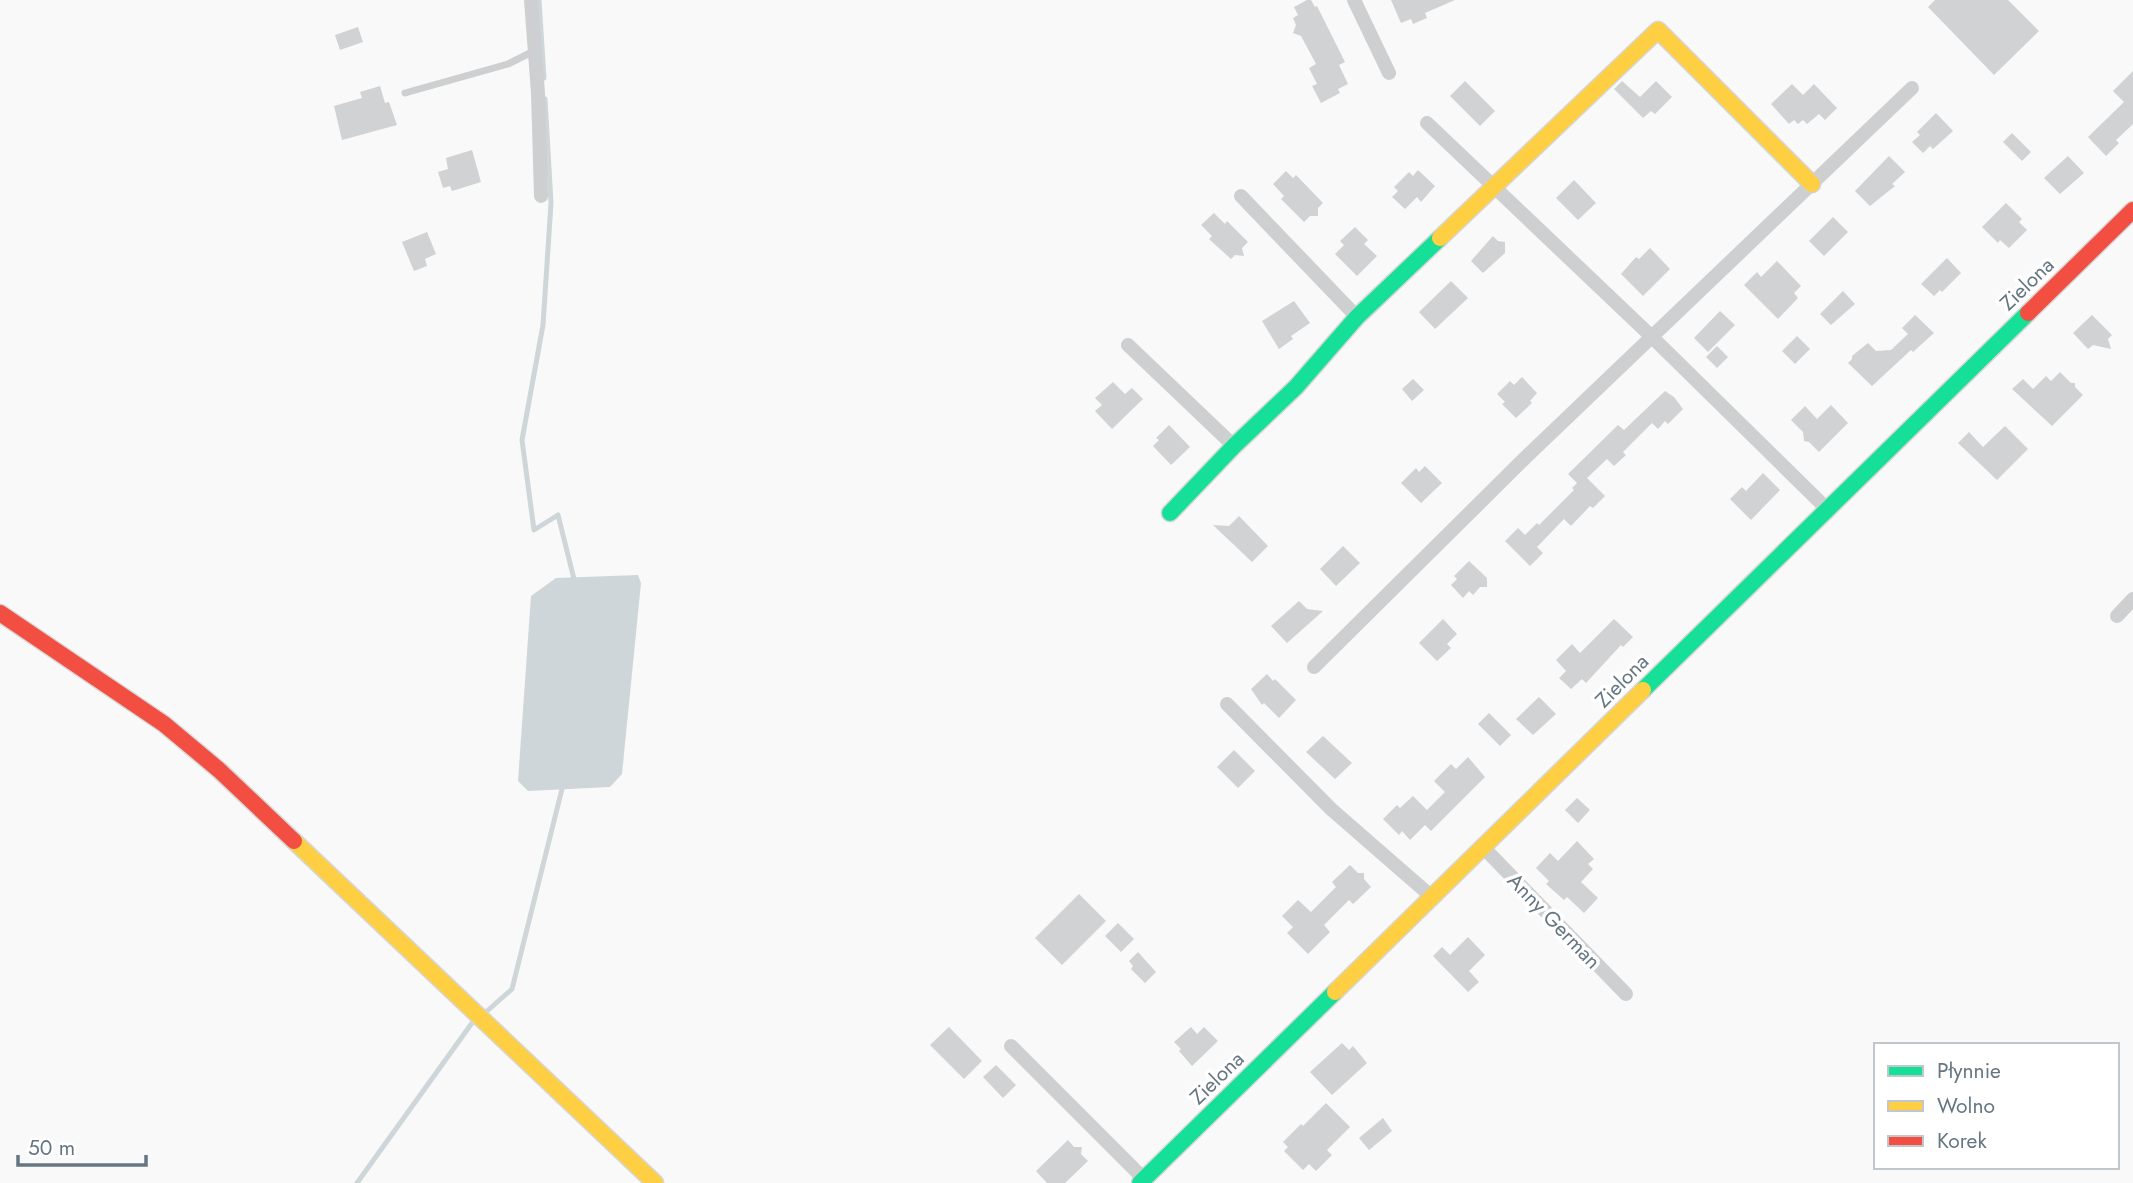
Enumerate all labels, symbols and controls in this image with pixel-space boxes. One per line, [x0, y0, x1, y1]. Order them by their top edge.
street label: Zielona [1993, 251, 2061, 317]
street label: Zielona [1588, 647, 1656, 715]
street label: Anny German [1500, 866, 1608, 976]
legend [1874, 1043, 2119, 1169]
street label: Zielona [1183, 1045, 1251, 1111]
text: Płynnie [1937, 1056, 2001, 1086]
text: Wolno [1937, 1091, 1995, 1121]
scale bar [18, 1124, 145, 1168]
text: Korek [1937, 1126, 1987, 1156]
text: 50 m [28, 1133, 75, 1163]

